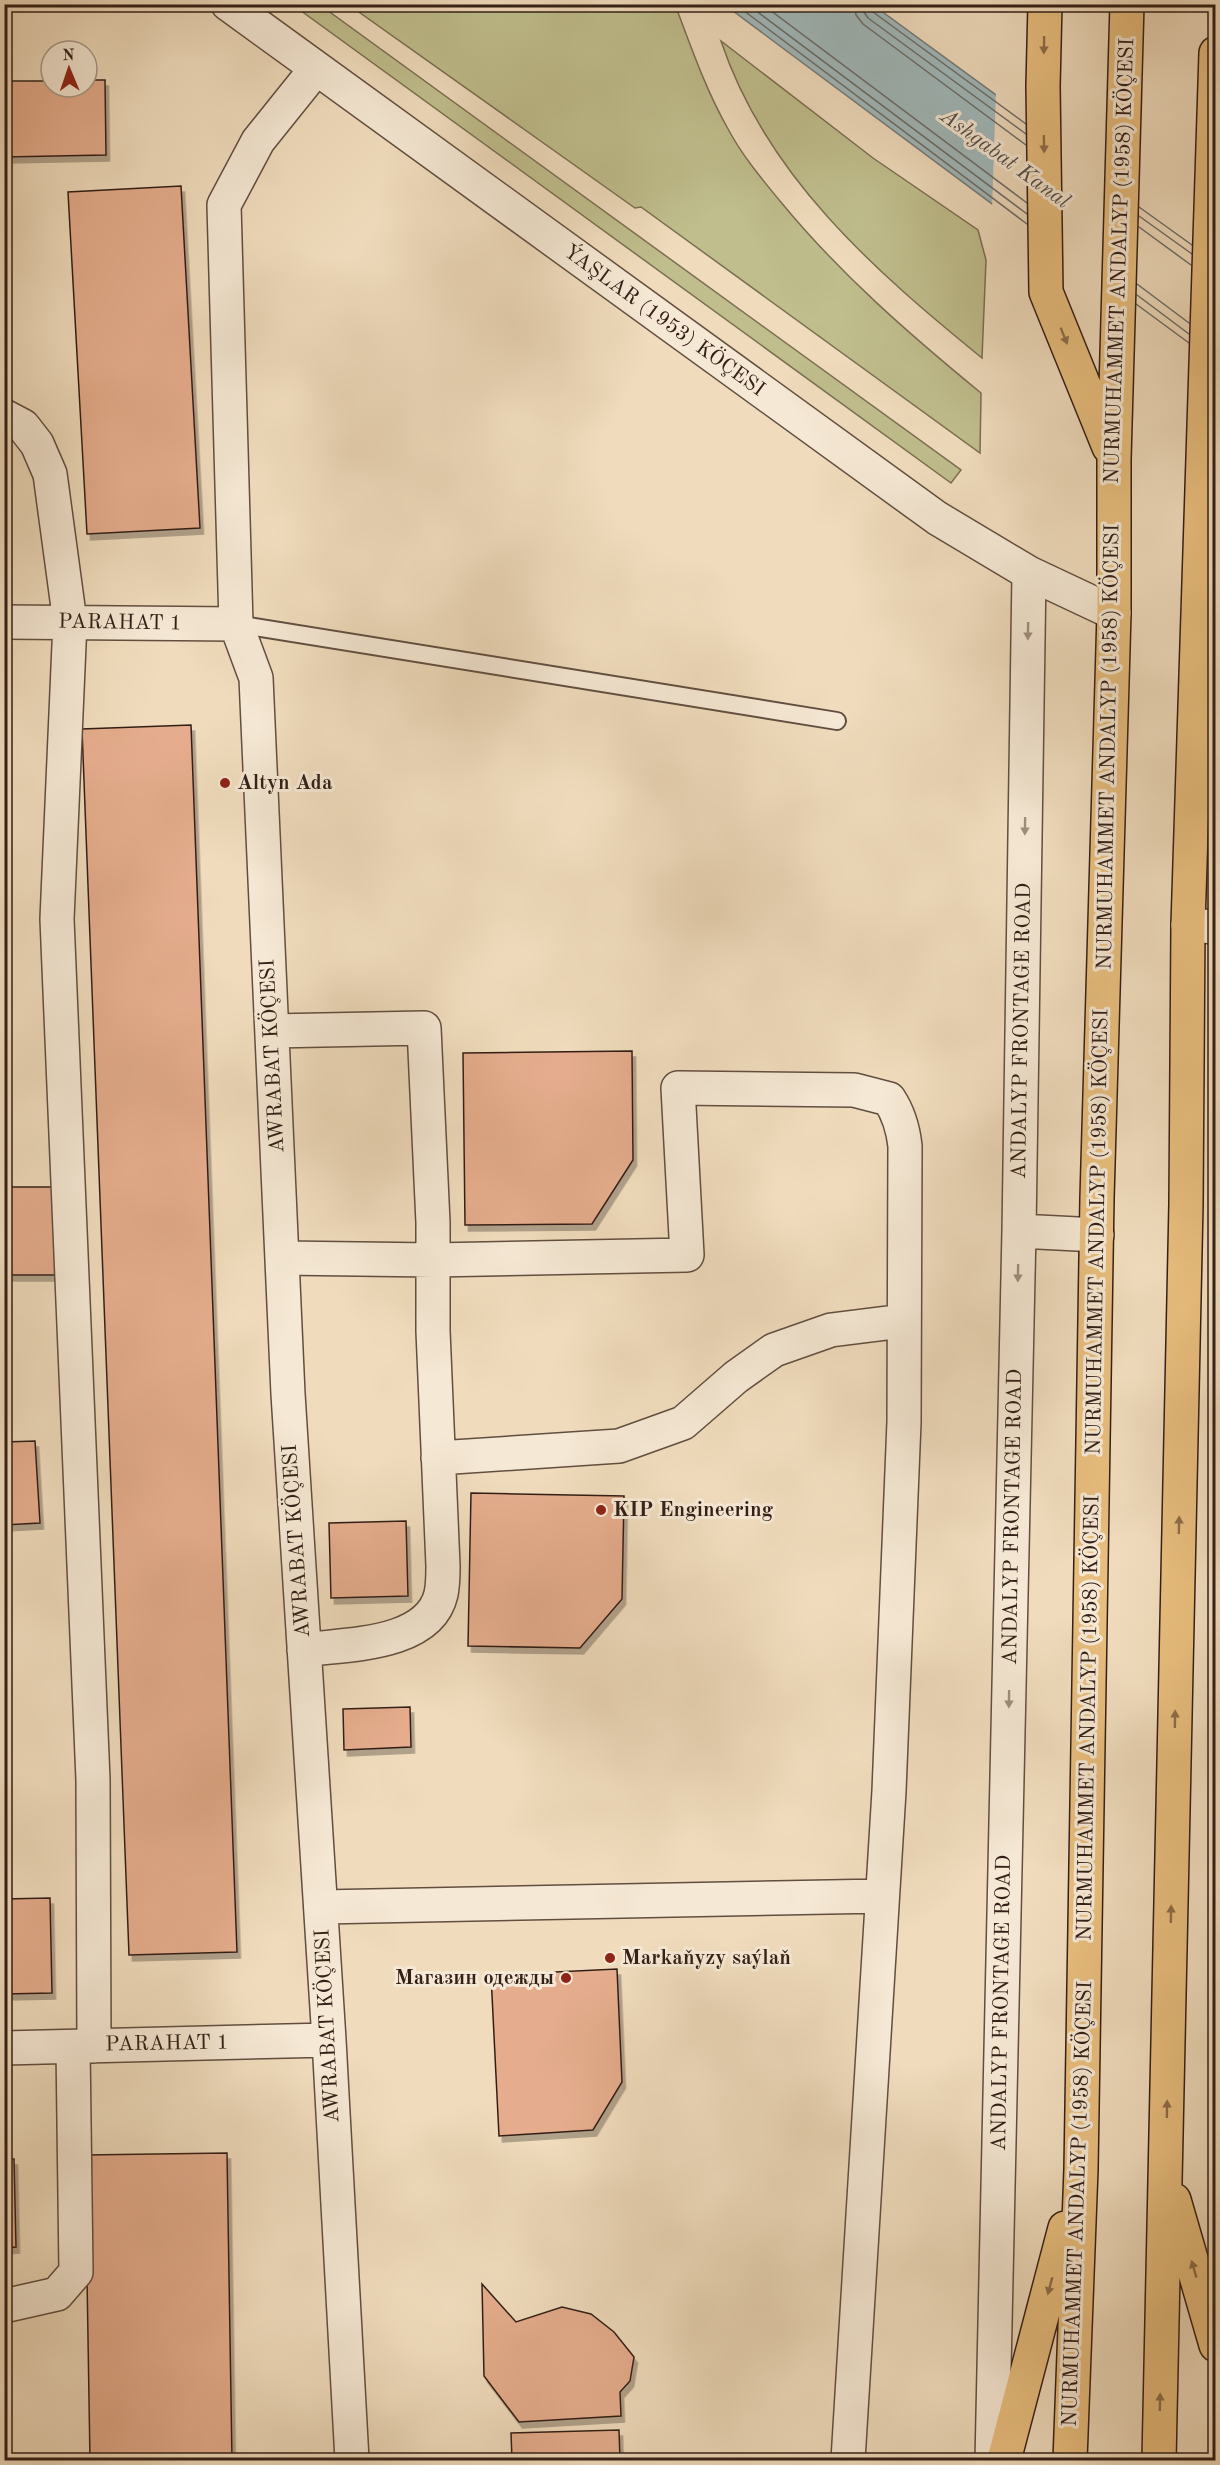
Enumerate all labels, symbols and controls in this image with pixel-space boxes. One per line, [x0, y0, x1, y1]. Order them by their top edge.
one-way arrow [1039, 36, 1049, 55]
street label: NURMUHAMMET ANDALYP (1958) KÖÇESI [1098, 38, 1138, 484]
north arrow [39, 39, 99, 99]
text: N [62, 48, 76, 64]
water label: Ashgabat Kanal [936, 104, 1074, 213]
one-way arrow [1039, 135, 1049, 154]
street label: ÝAŞLAR (1953) KÖÇESI [560, 238, 771, 401]
one-way arrow [1060, 327, 1069, 345]
street label: NURMUHAMMET ANDALYP (1958) KÖÇESI [1091, 524, 1123, 970]
street label: PARAHAT 1 [58, 611, 182, 635]
one-way arrow [1023, 622, 1033, 641]
place label: Altyn Ada [237, 773, 333, 794]
marker: Altyn Ada [218, 776, 232, 790]
one-way arrow [1020, 817, 1030, 836]
street label: ANDALYP FRONTAGE ROAD [1009, 883, 1035, 1179]
street label: AWRABAT KÖÇESI [253, 958, 289, 1154]
street label: NURMUHAMMET ANDALYP (1958) KÖÇESI [1080, 1009, 1112, 1455]
one-way arrow [1013, 1264, 1023, 1283]
street label: ANDALYP FRONTAGE ROAD [1000, 1369, 1026, 1665]
street label: AWRABAT KÖÇESI [276, 1443, 314, 1639]
street label: NURMUHAMMET ANDALYP (1958) KÖÇESI [1071, 1495, 1103, 1941]
place label: KIP Engineering [613, 1500, 774, 1521]
marker: KIP Engineering [594, 1503, 608, 1517]
one-way arrow [1174, 1515, 1184, 1534]
one-way arrow [1004, 1690, 1014, 1709]
one-way arrow [1170, 1710, 1180, 1729]
street label: ANDALYP FRONTAGE ROAD [989, 1855, 1015, 2151]
one-way arrow [1166, 1905, 1176, 1924]
street label: AWRABAT KÖÇESI [308, 1928, 344, 2124]
place label: Markaňyzy saýlaň [622, 1948, 791, 1969]
marker: Markaňyzy saýlaň [603, 1951, 617, 1965]
place label: Магазин одежды [395, 1968, 554, 1989]
marker: Магазин одежды [559, 1971, 573, 1985]
street label: NURMUHAMMET ANDALYP (1958) KÖÇESI [1056, 1981, 1096, 2427]
street label: PARAHAT 1 [105, 2032, 229, 2056]
one-way arrow [1162, 2100, 1171, 2119]
one-way arrow [1189, 2260, 1198, 2278]
one-way arrow [1045, 2277, 1055, 2295]
one-way arrow [1155, 2393, 1165, 2412]

